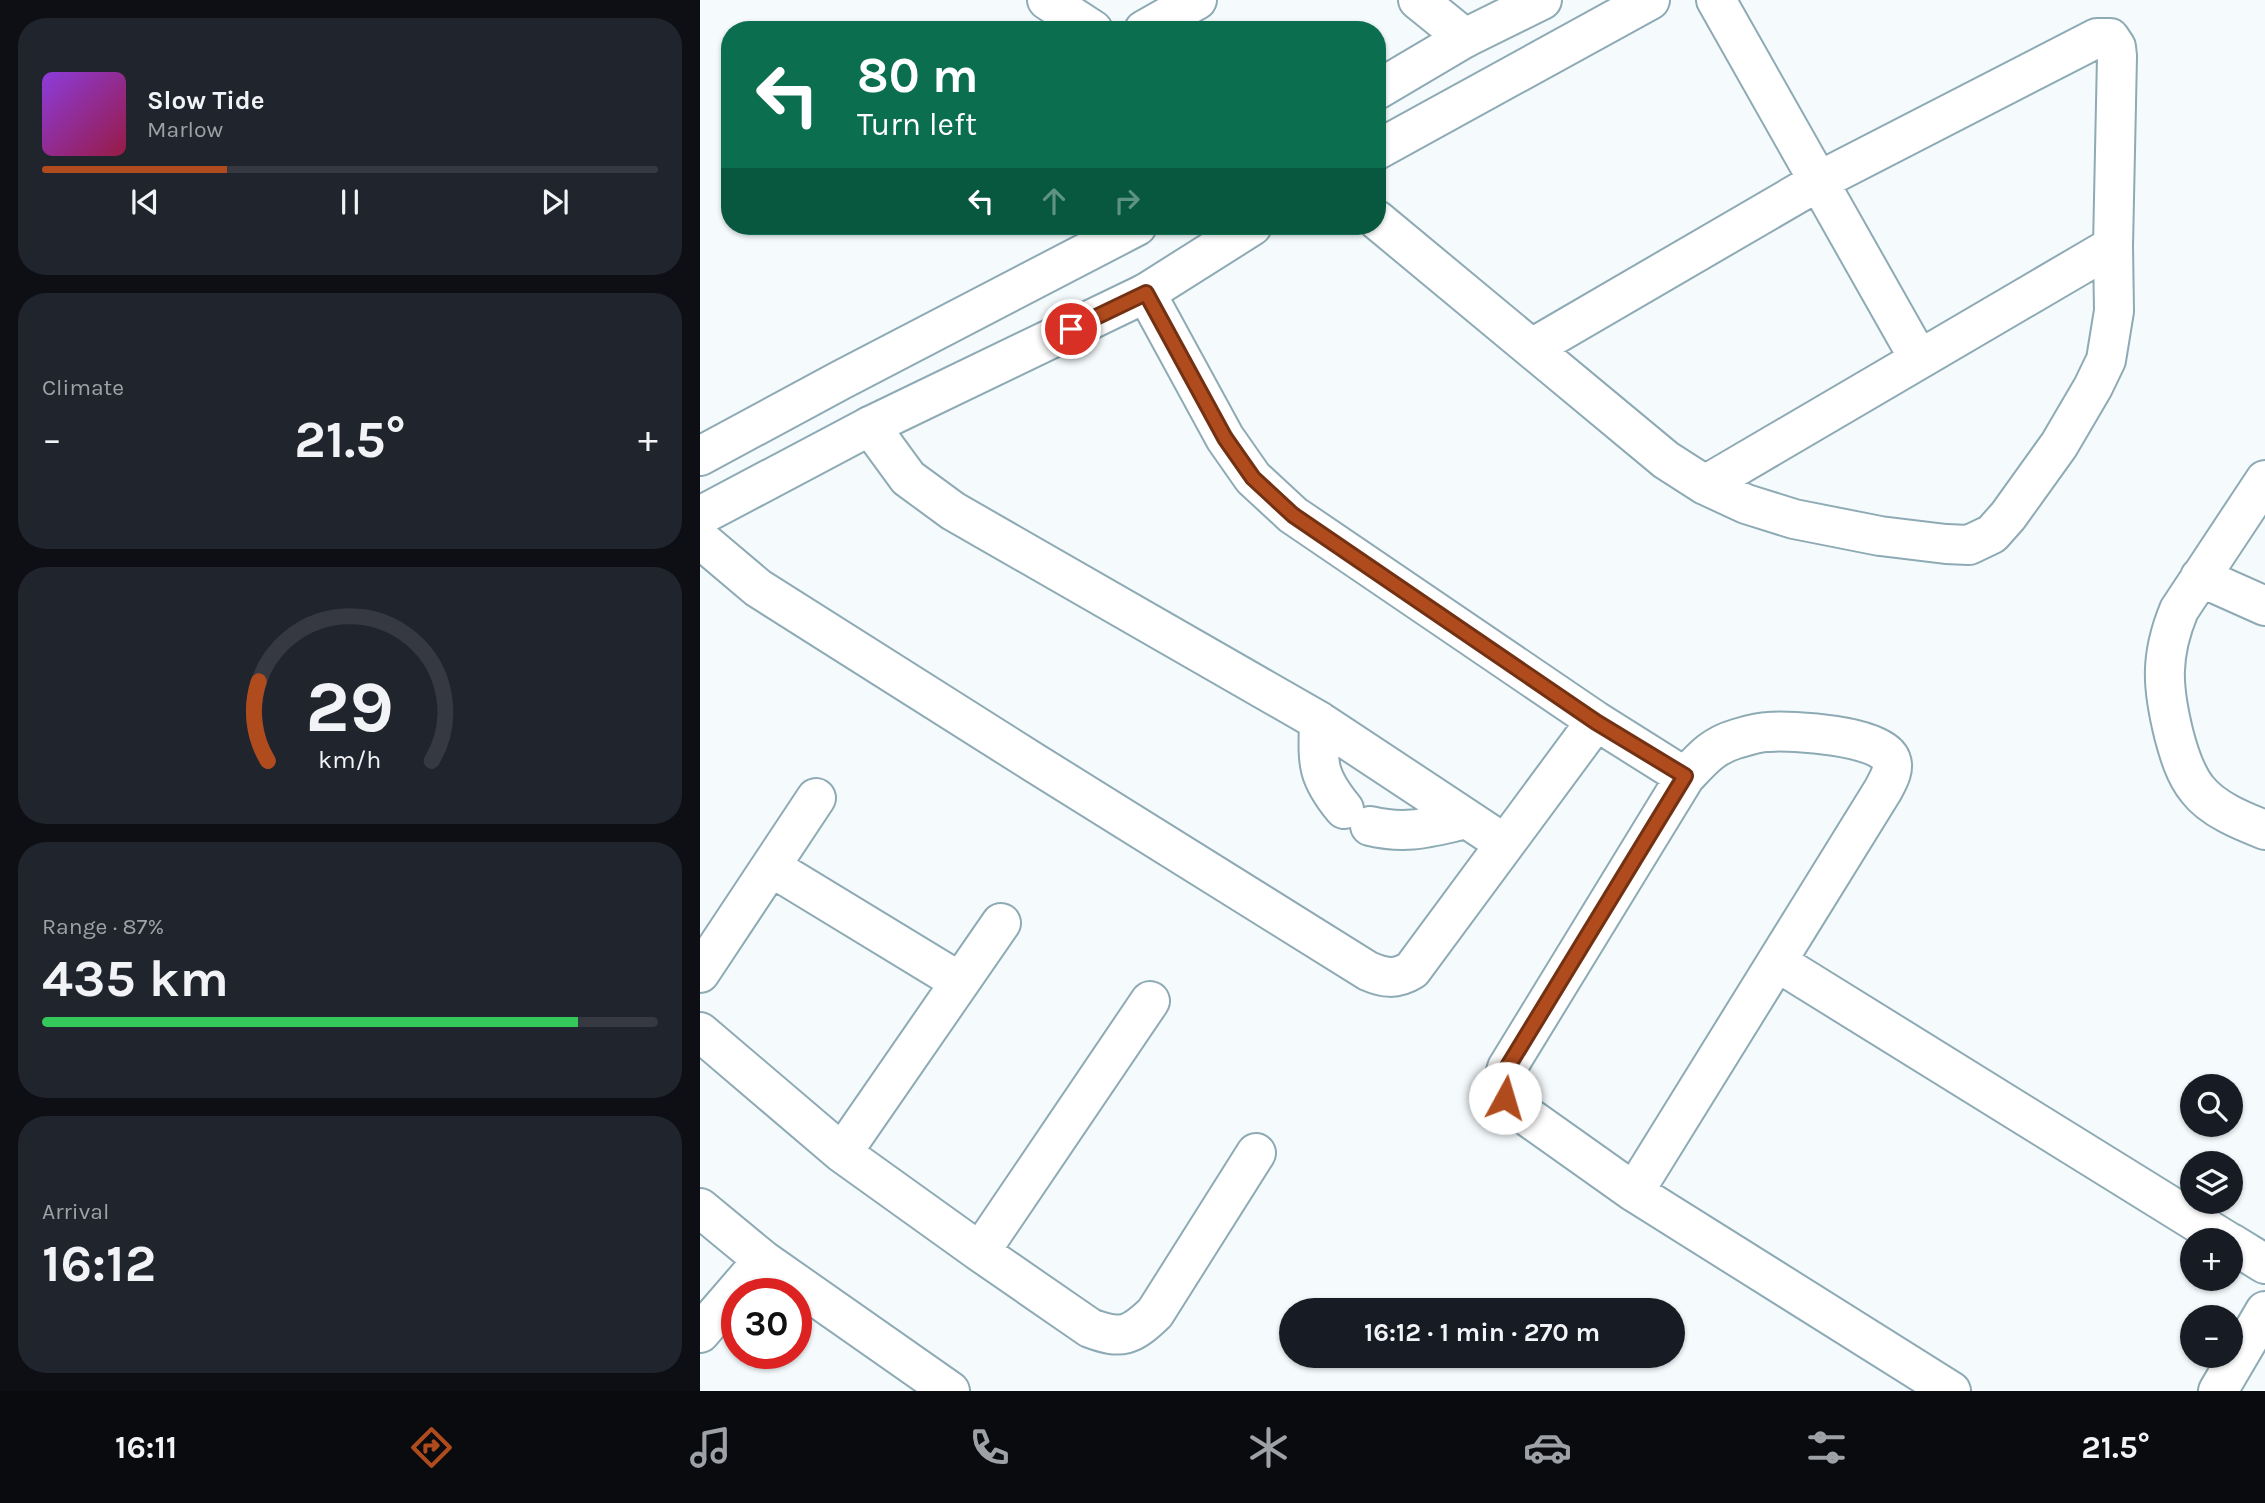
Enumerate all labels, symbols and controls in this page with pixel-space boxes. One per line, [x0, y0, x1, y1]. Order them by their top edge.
text: 80 m [857, 47, 979, 104]
icon: left [742, 49, 833, 140]
text: Slow Tide [147, 85, 265, 116]
text: Turn left [857, 106, 977, 143]
text: Marlow [147, 116, 223, 143]
icon: left [962, 182, 1000, 220]
icon: ahead [1035, 182, 1073, 220]
icon: right [1108, 182, 1146, 220]
icon: previous [126, 183, 164, 221]
icon: pause [331, 183, 369, 221]
icon: next [536, 183, 574, 221]
pin [1041, 299, 1101, 359]
icon: arrive [1052, 310, 1090, 348]
text: Climate [42, 374, 124, 401]
text: 21.5° [294, 409, 406, 470]
text: − [42, 417, 62, 462]
text: + [638, 417, 658, 462]
text: 29 [306, 665, 394, 750]
text: km/h [318, 745, 382, 774]
text: Range · 87% [42, 913, 164, 940]
text: 435 km [42, 948, 229, 1009]
position arrow [1468, 1061, 1542, 1135]
map controls [2180, 1074, 2243, 1368]
button: search [2180, 1074, 2243, 1137]
button: layers [2180, 1151, 2243, 1214]
text: Arrival [42, 1198, 109, 1225]
button: + [2180, 1228, 2243, 1291]
text: 16:12 [42, 1233, 156, 1294]
speed limit sign: 30 [721, 1278, 812, 1369]
button: − [2180, 1305, 2243, 1368]
text: 16:12 · 1 min · 270 m [1364, 1317, 1600, 1348]
icon: directions [407, 1423, 456, 1472]
icon: music [686, 1423, 735, 1472]
icon: phone [965, 1423, 1014, 1472]
icon: climate [1244, 1423, 1293, 1472]
icon: car [1523, 1423, 1572, 1472]
icon: filters [1802, 1423, 1851, 1472]
text: 16:11 [115, 1429, 177, 1466]
text: 21.5° [2081, 1429, 2150, 1466]

